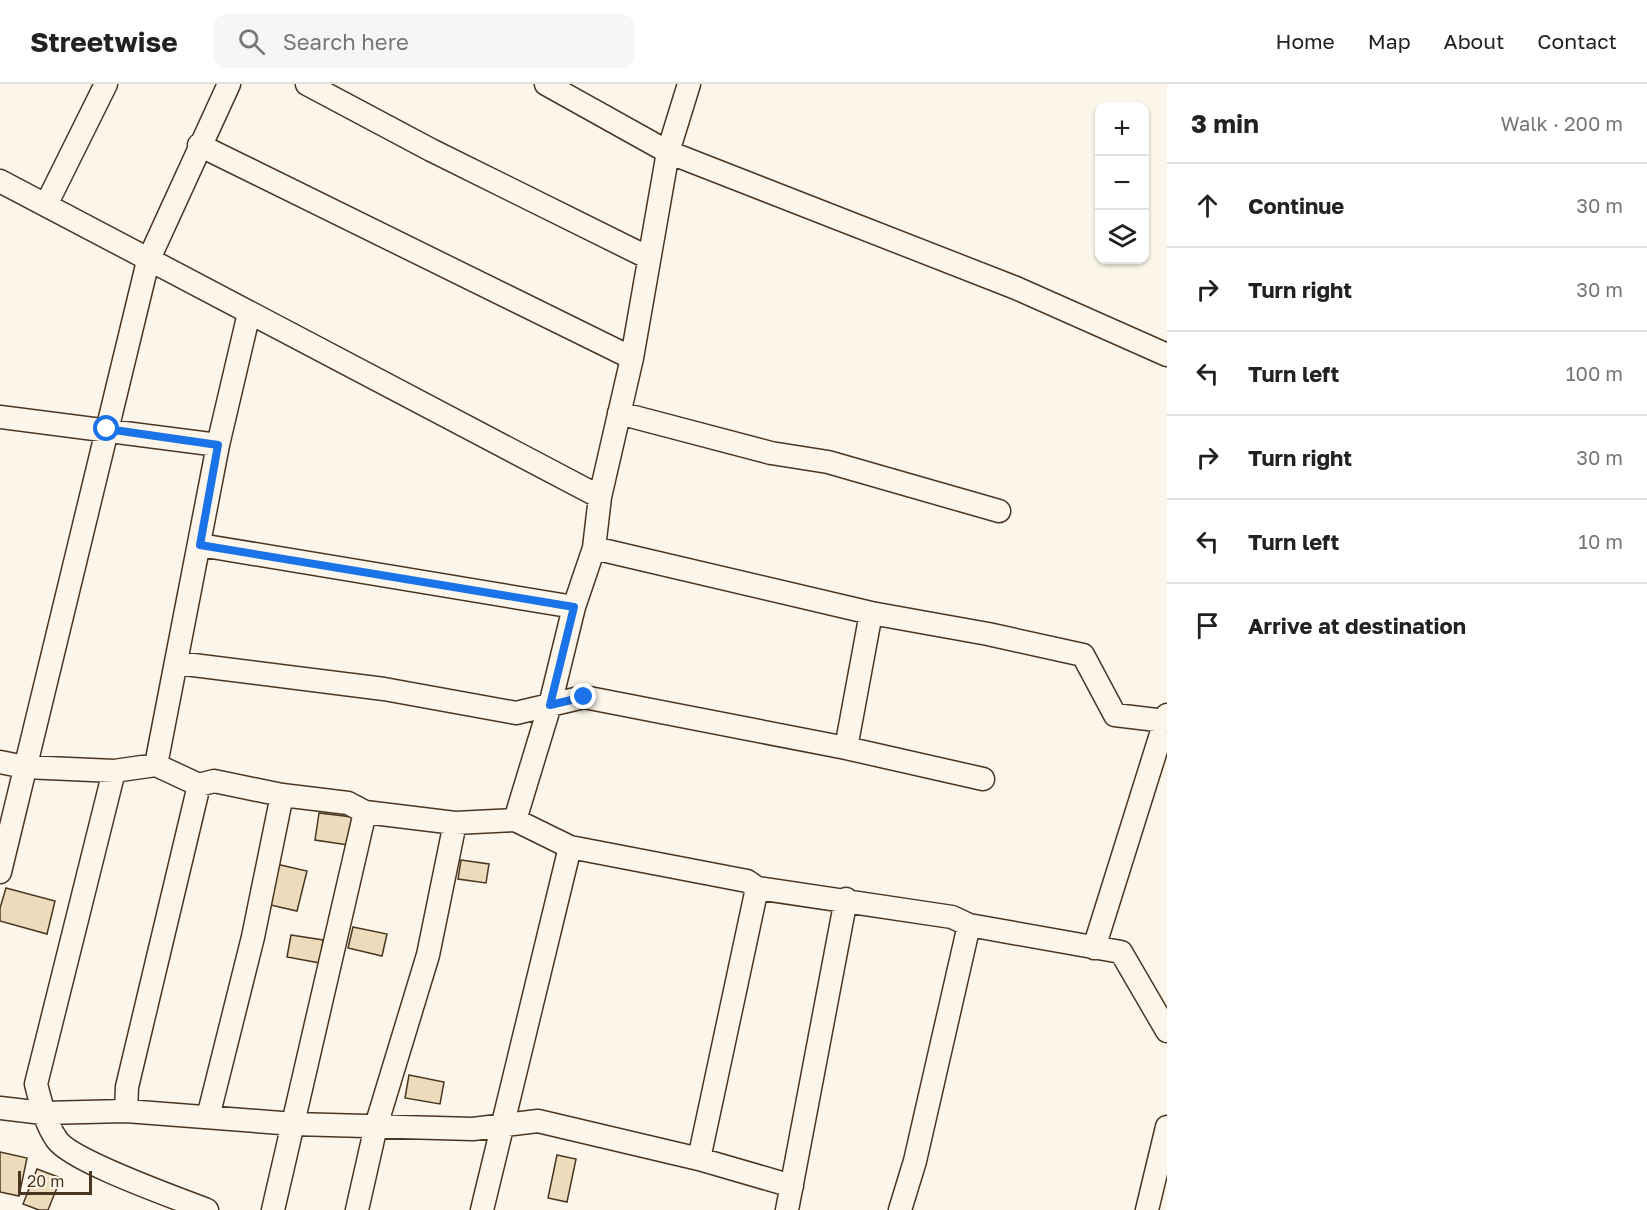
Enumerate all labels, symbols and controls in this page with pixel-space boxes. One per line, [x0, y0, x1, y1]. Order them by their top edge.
search box [214, 14, 634, 68]
text: Streetwise [30, 25, 178, 58]
icon: search [235, 25, 268, 58]
text: Search here [283, 28, 409, 55]
text: Home [1275, 28, 1335, 54]
text: Map [1368, 28, 1411, 54]
text: About [1444, 28, 1504, 54]
text: Contact [1537, 28, 1617, 54]
map controls [1095, 102, 1149, 264]
button: + [1095, 102, 1149, 156]
text: 3 min [1191, 108, 1259, 139]
text: Walk · 200 m [1501, 111, 1623, 135]
button: − [1095, 156, 1149, 210]
icon: ahead [1191, 189, 1224, 222]
text: Continue [1248, 192, 1344, 219]
text: 30 m [1576, 193, 1623, 217]
button: layers [1095, 210, 1149, 264]
icon: right [1191, 273, 1224, 306]
text: Turn right [1248, 276, 1352, 303]
text: 30 m [1576, 277, 1623, 301]
icon: left [1191, 357, 1224, 390]
text: Turn left [1248, 360, 1339, 387]
text: 100 m [1566, 361, 1623, 385]
route start [93, 415, 119, 441]
icon: right [1191, 441, 1224, 474]
text: Turn right [1248, 444, 1352, 471]
text: 30 m [1576, 445, 1623, 469]
icon: left [1191, 525, 1224, 558]
text: Turn left [1248, 528, 1339, 555]
text: 10 m [1578, 529, 1623, 553]
icon: arrive [1191, 609, 1224, 642]
text: Arrive at destination [1248, 612, 1466, 639]
route end [570, 683, 596, 709]
scale bar [18, 1168, 92, 1196]
text: 20 m [27, 1171, 64, 1191]

